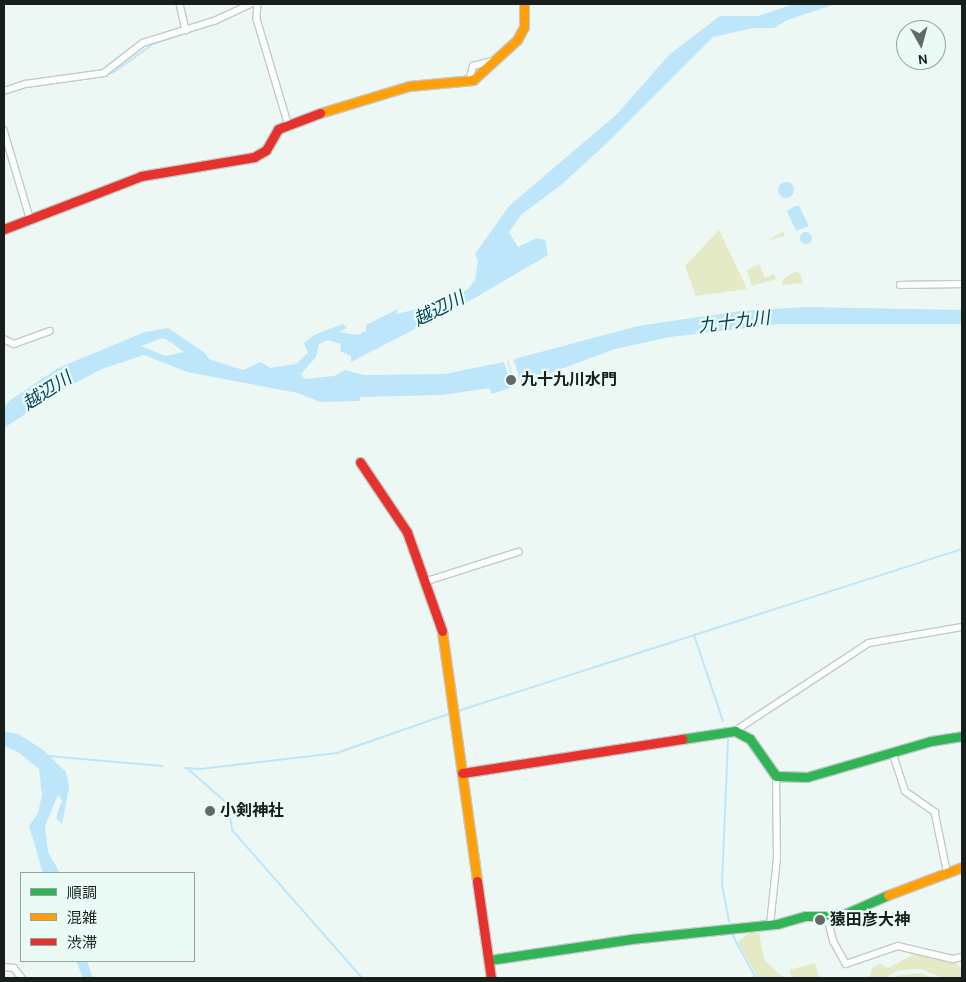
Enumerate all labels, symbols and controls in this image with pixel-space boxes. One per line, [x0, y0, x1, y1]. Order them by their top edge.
north arrow [896, 20, 946, 70]
text: N [917, 50, 929, 68]
water label: 越辺川 [410, 287, 468, 331]
water label: 九十九川 [697, 307, 771, 337]
water label: 越辺川 [18, 367, 76, 415]
place label: 九十九川水門 [521, 370, 617, 390]
marker: 九十九川水門 [505, 374, 517, 386]
place label: 小剣神社 [220, 801, 284, 821]
marker: 小剣神社 [204, 805, 216, 817]
legend [20, 872, 195, 962]
text: 順調 [67, 884, 97, 902]
text: 混雑 [67, 909, 97, 927]
place label: 猿田彦大神 [830, 910, 910, 930]
marker: 猿田彦大神 [814, 914, 826, 926]
text: 渋滞 [67, 934, 97, 952]

